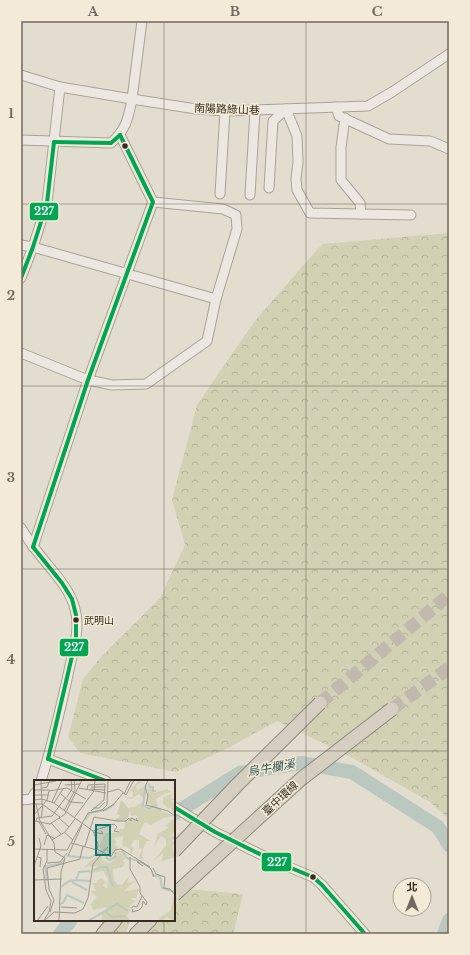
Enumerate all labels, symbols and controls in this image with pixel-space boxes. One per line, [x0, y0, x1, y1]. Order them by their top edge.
text: A [87, 3, 99, 20]
text: B [230, 3, 240, 20]
text: C [372, 3, 383, 20]
street label: 南陽路綠山巷 [194, 101, 260, 117]
text: 1 [8, 105, 14, 122]
unlabelled marker [120, 141, 130, 151]
line badge: 227 [29, 202, 59, 221]
text: 227 [34, 204, 54, 218]
text: 2 [7, 287, 15, 304]
text: 3 [7, 469, 15, 486]
place label: 武明山 [84, 614, 114, 627]
marker: 武明山 [71, 615, 81, 625]
line badge: 227 [59, 638, 89, 657]
text: 227 [64, 640, 84, 654]
text: 4 [7, 651, 16, 668]
water label: 烏牛欄溪 [246, 756, 298, 779]
street label: 臺中環線 [259, 778, 301, 818]
inset map [34, 780, 175, 921]
text: 5 [7, 833, 15, 850]
line badge: 227 [261, 852, 292, 872]
text: 227 [267, 855, 287, 869]
unlabelled marker [308, 872, 318, 882]
north arrow [392, 877, 432, 917]
text: 北 [407, 880, 418, 894]

